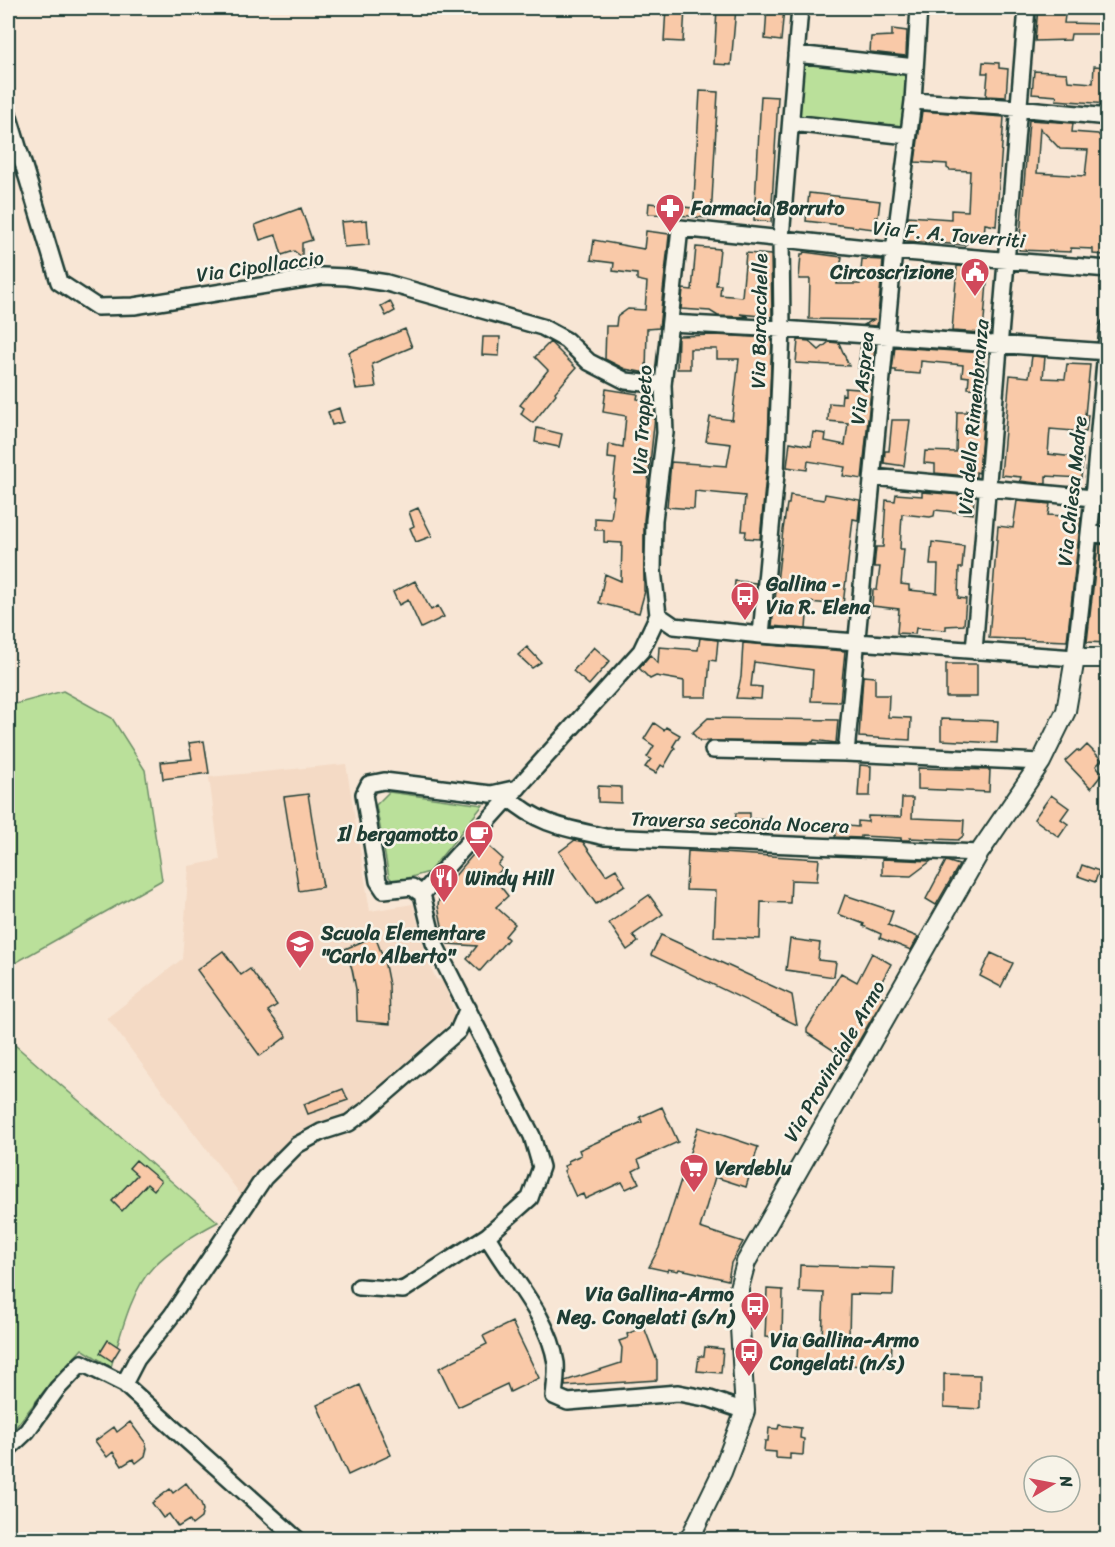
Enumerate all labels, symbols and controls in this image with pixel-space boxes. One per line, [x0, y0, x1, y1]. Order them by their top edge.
place label: Farmacia Borruto [690, 191, 845, 226]
pharmacy icon: Farmacia Borruto [654, 192, 686, 234]
street label: Via F. A. Taverriti [871, 210, 1028, 259]
street label: Via Cipollaccio [194, 240, 326, 293]
street label: Via Baracchelle [741, 253, 778, 389]
place label: Circoscrizione [829, 255, 954, 290]
public building icon: Circoscrizione [959, 256, 991, 298]
street label: Via della Rimembranza [947, 317, 1000, 517]
street label: Via Asprea [840, 330, 885, 426]
street label: Via Trappeto [622, 364, 663, 476]
street label: Via Chiesa Madre [1047, 414, 1098, 568]
place label: Gallina - Via R. Elena [765, 567, 871, 625]
bus stop icon: Gallina - Via R. Elena [729, 580, 761, 622]
street label: Traversa seconda Nocera [630, 801, 850, 844]
place label: Il bergamotto [337, 817, 459, 852]
cafe icon: Il bergamotto [463, 818, 495, 860]
place label: Windy Hill [465, 861, 555, 896]
restaurant icon: Windy Hill [428, 862, 460, 904]
place label: Scuola Elementare "Carlo Alberto" [320, 916, 486, 974]
school or university icon: Scuola Elementare "Carlo Alberto" [284, 928, 316, 970]
street label: Via Provinciale Armo [774, 974, 895, 1149]
place label: Verdeblu [715, 1151, 792, 1186]
supermarket icon: Verdeblu [678, 1152, 710, 1194]
place label: Via Gallina-Armo Neg. Congelati (s/n) [556, 1277, 736, 1335]
bus stop icon: Via Gallina-Armo Neg. Congelati (s/n) [739, 1290, 771, 1332]
place label: Via Gallina-Armo Congelati (n/s) [769, 1323, 919, 1381]
bus stop icon: Via Gallina-Armo Congelati (n/s) [733, 1336, 765, 1378]
north arrow [1022, 1454, 1082, 1514]
text: N [1051, 1473, 1082, 1490]

